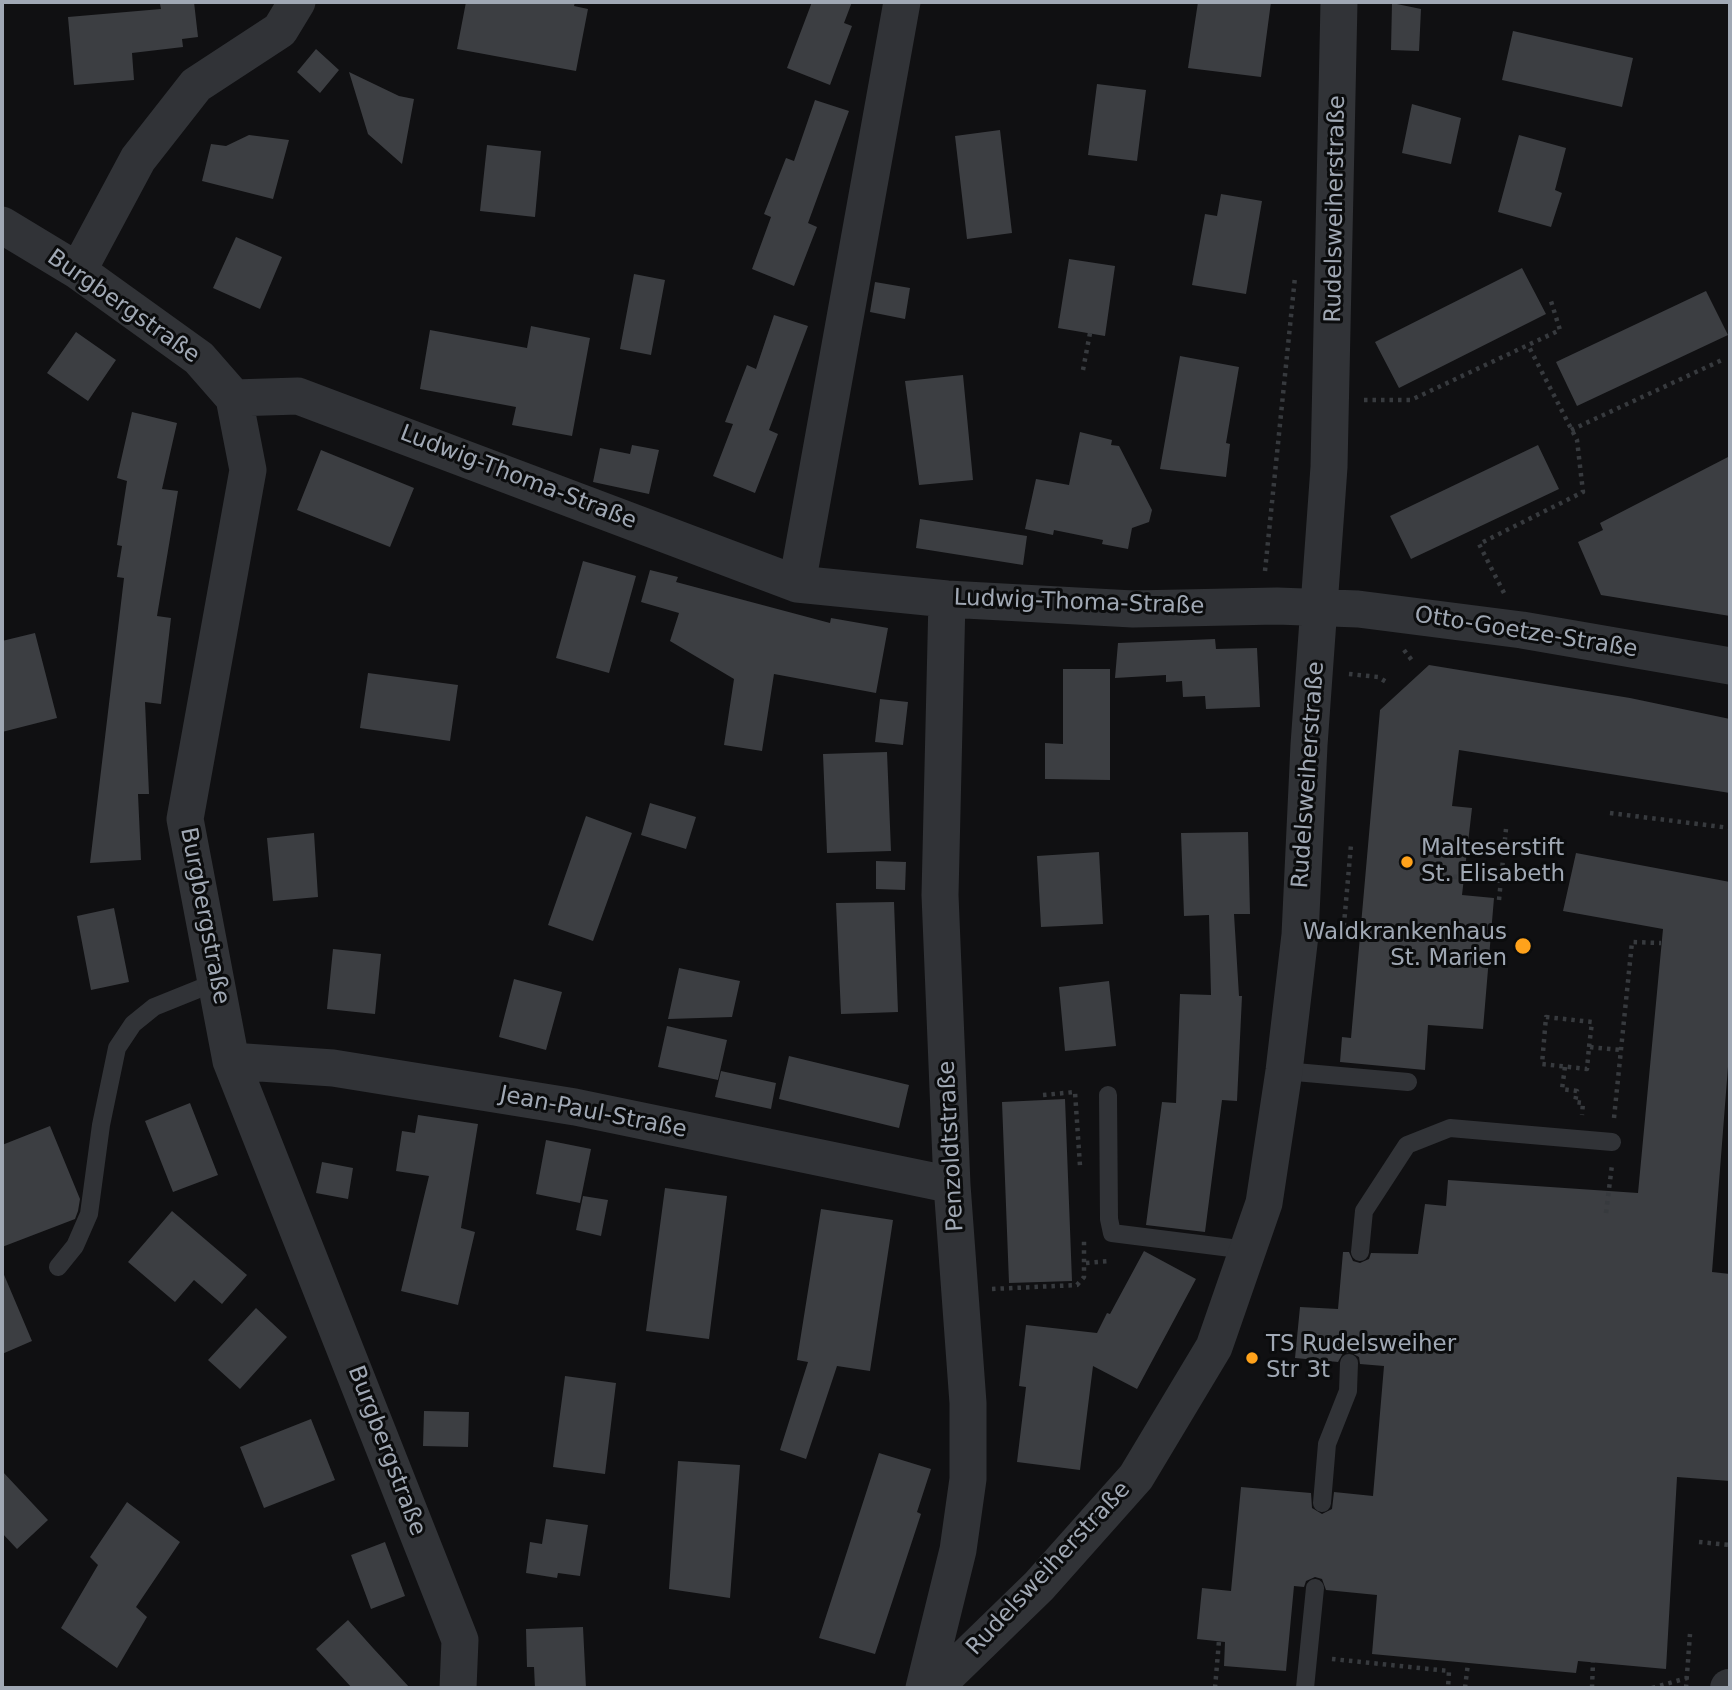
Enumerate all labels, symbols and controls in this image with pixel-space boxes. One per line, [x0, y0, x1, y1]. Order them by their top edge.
street label: Rudelsweiherstraße [1320, 95, 1352, 323]
street label: Burgbergstraße [42, 244, 204, 370]
street label: Ludwig-Thoma-Straße [396, 420, 640, 536]
street label: Ludwig-Thoma-Straße [953, 585, 1205, 621]
street label: Otto-Goetze-Straße [1413, 602, 1639, 664]
street label: Rudelsweiherstraße [1287, 661, 1331, 889]
street label: Burgbergstraße [173, 825, 235, 1007]
place label: Malteserstift St. Elisabeth [1421, 835, 1565, 889]
marker: Malteserstift St. Elisabeth [1399, 854, 1415, 870]
place label: Waldkrankenhaus St. Marien [1303, 919, 1507, 973]
marker: Waldkrankenhaus St. Marien [1513, 936, 1533, 956]
street label: Penzoldtstraße [934, 1060, 970, 1232]
street label: Jean-Paul-Straße [497, 1081, 689, 1145]
place label: TS Rudelsweiher Str 3t [1266, 1331, 1456, 1385]
marker: TS Rudelsweiher Str 3t [1244, 1350, 1260, 1366]
street label: Burgbergstraße [341, 1362, 431, 1540]
street label: Rudelsweiherstraße [961, 1476, 1137, 1662]

